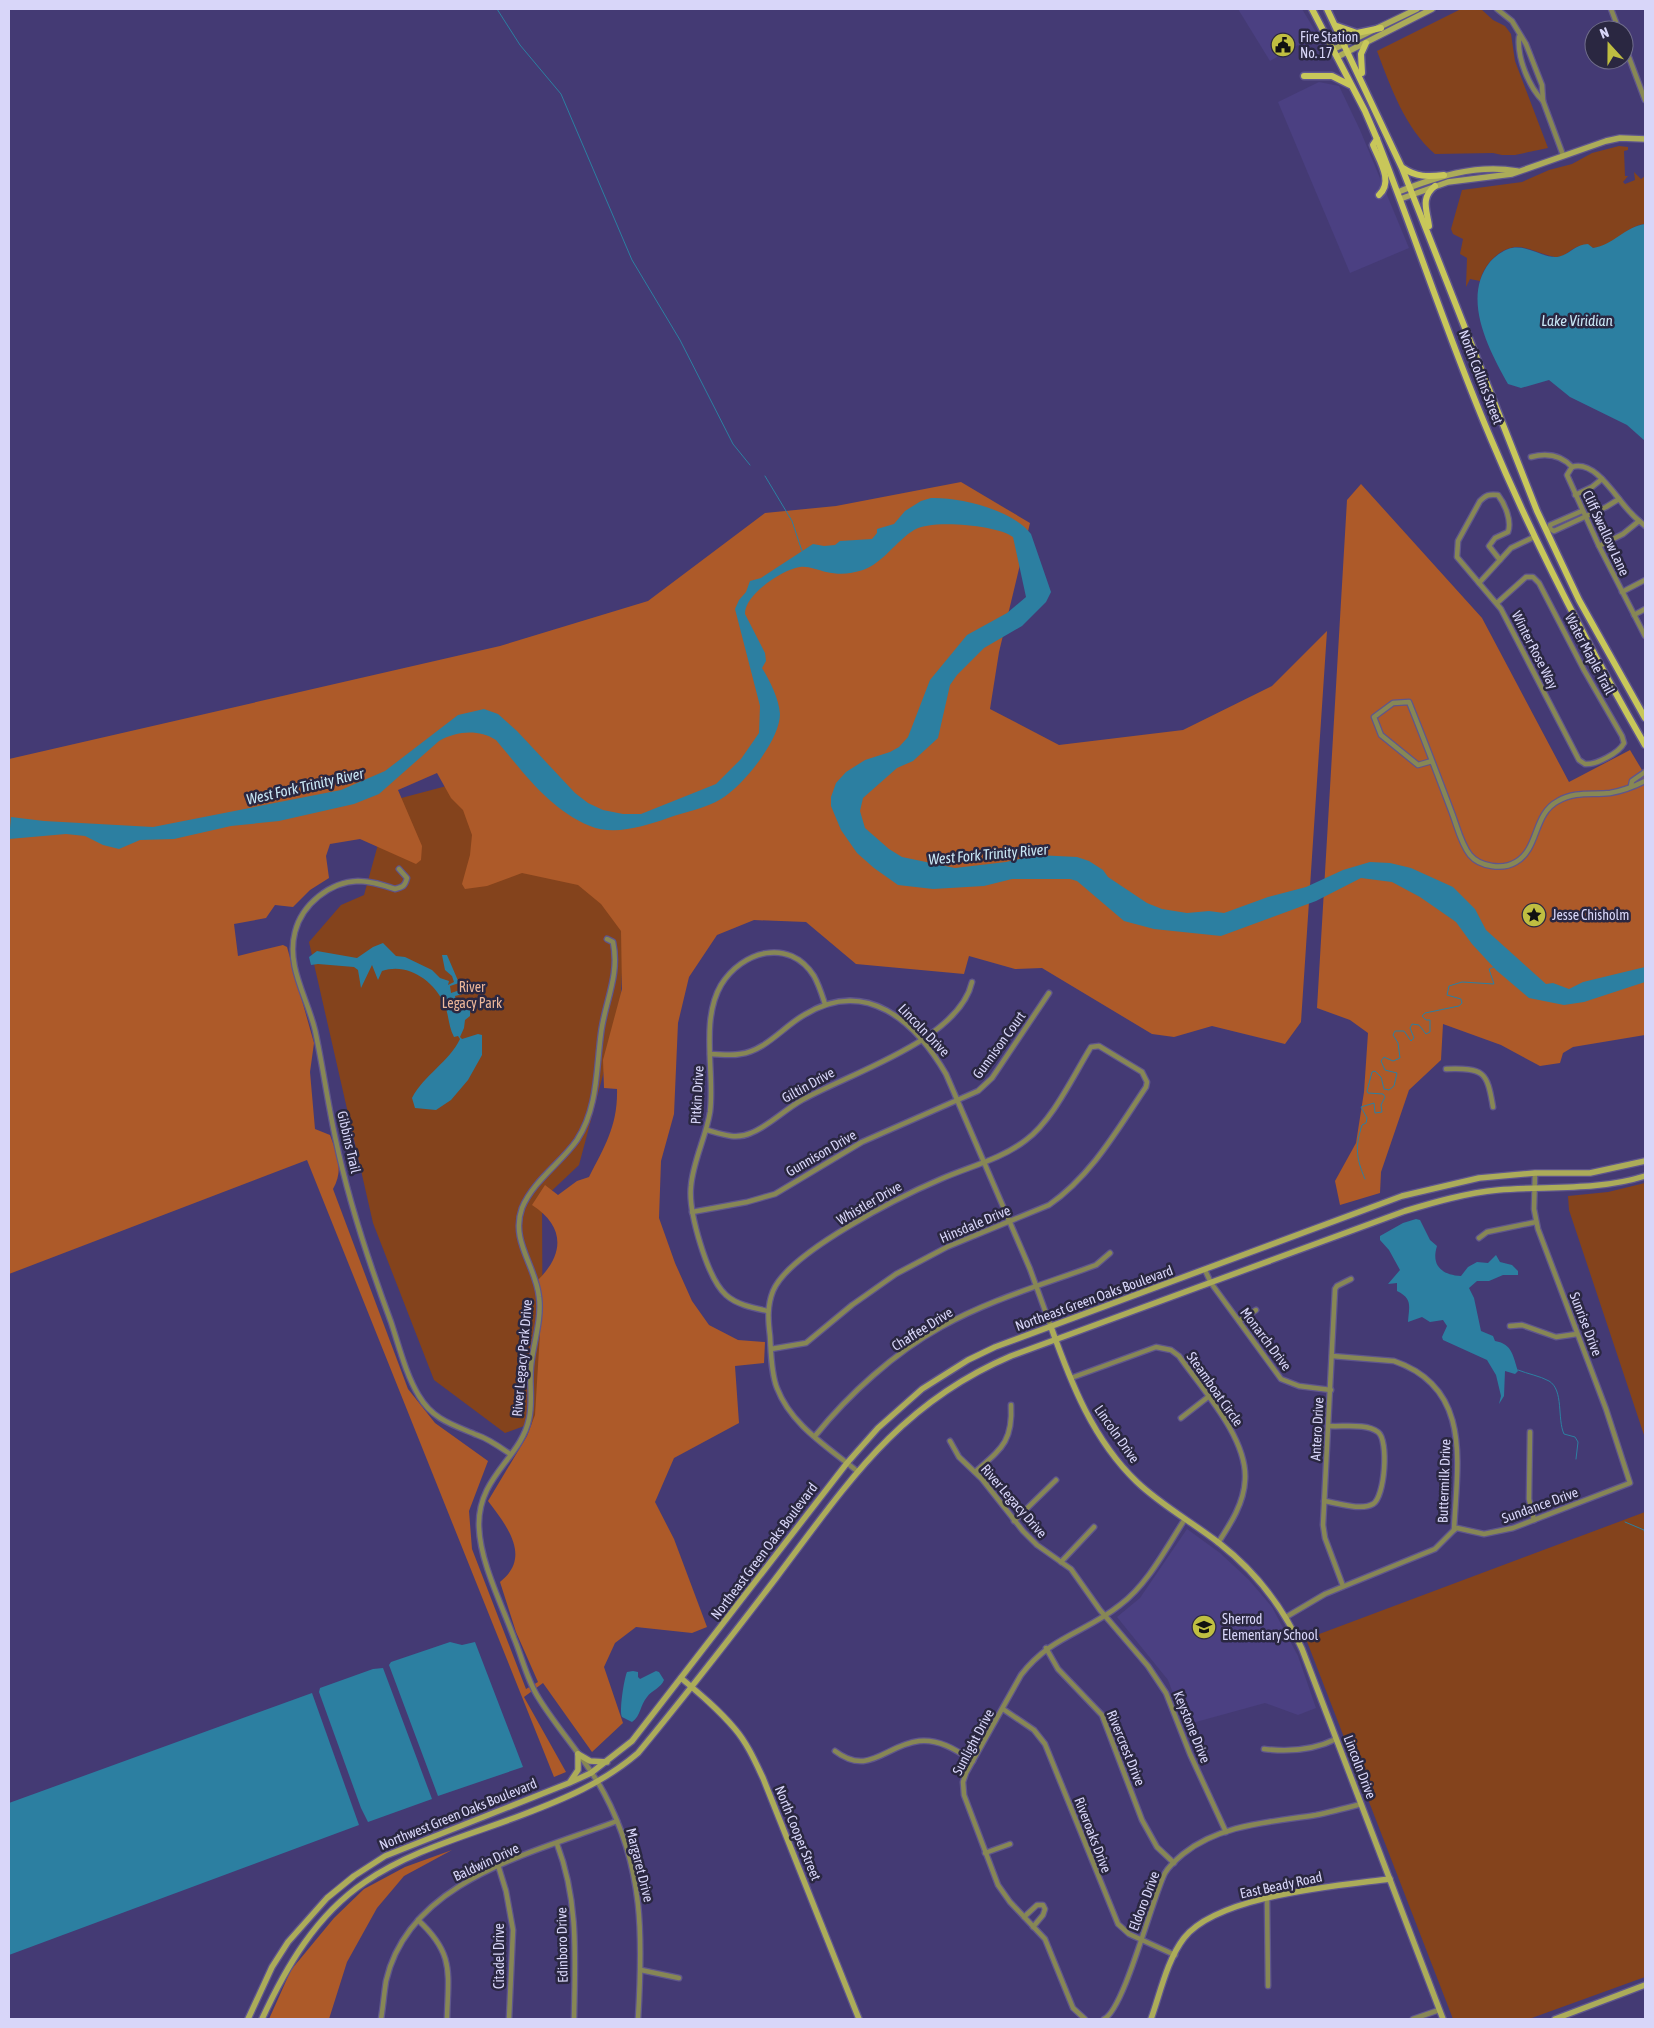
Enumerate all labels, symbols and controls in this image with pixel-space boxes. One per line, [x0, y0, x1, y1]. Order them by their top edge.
north arrow [1584, 20, 1634, 70]
text: N [1598, 24, 1611, 42]
place label: Fire Station No. 17 [1300, 29, 1358, 61]
public building icon: Fire Station No. 17 [1270, 32, 1296, 58]
water label: Lake Viridian [1541, 312, 1613, 329]
street label: North Collins Street [1456, 328, 1506, 426]
street label: Cliff Swallow Lane [1579, 488, 1633, 578]
street label: Winter Rose Way [1509, 608, 1562, 692]
street label: Water Maple Trail [1562, 611, 1618, 698]
water label: West Fork Trinity River [245, 764, 366, 808]
water label: West Fork Trinity River [928, 840, 1049, 868]
place icon: Jesse Chisholm [1521, 902, 1547, 928]
place label: Jesse Chisholm [1552, 907, 1629, 923]
park label: River Legacy Park [442, 979, 502, 1011]
street label: Lincoln Drive [895, 1000, 953, 1060]
street label: Gunnison Court [969, 1008, 1029, 1082]
street label: Giltin Drive [779, 1064, 837, 1106]
street label: Pitkin Drive [687, 1065, 707, 1125]
street label: Gibbins Trail [334, 1109, 364, 1175]
street label: Gunnison Drive [783, 1126, 859, 1180]
street label: Whistler Drive [834, 1178, 904, 1228]
street label: Hinsdale Drive [937, 1202, 1013, 1246]
street label: Northeast Green Oaks Boulevard [1013, 1262, 1175, 1334]
street label: Sunrise Drive [1566, 1290, 1606, 1358]
street label: River Legacy Park Drive [509, 1299, 535, 1417]
street label: Chaffee Drive [889, 1304, 955, 1354]
street label: Monarch Drive [1237, 1304, 1295, 1374]
street label: Steamboat Circle [1183, 1349, 1247, 1429]
street label: Antero Drive [1307, 1397, 1327, 1461]
street label: Lincoln Drive [1091, 1402, 1143, 1466]
street label: Buttermilk Drive [1435, 1439, 1453, 1523]
street label: River Legacy Drive [978, 1461, 1050, 1541]
street label: Northeast Green Oaks Boulevard [707, 1480, 821, 1622]
street label: Sundance Drive [1500, 1484, 1580, 1526]
place label: Sherrod Elementary School [1222, 1611, 1318, 1643]
school or university icon: Sherrod Elementary School [1191, 1614, 1217, 1640]
street label: Keystone Drive [1170, 1689, 1214, 1765]
street label: Sunlight Drive [949, 1706, 997, 1778]
street label: Rivercrest Drive [1104, 1708, 1148, 1788]
street label: Lincoln Drive [1341, 1733, 1379, 1801]
street label: Northwest Green Oaks Boulevard [377, 1775, 539, 1853]
street label: North Cooper Street [772, 1783, 824, 1883]
street label: Riveroaks Drive [1071, 1795, 1115, 1875]
street label: Margaret Drive [623, 1826, 657, 1904]
street label: Baldwin Drive [451, 1840, 521, 1884]
street label: East Beady Road [1238, 1868, 1324, 1902]
street label: Eldoro Drive [1125, 1869, 1163, 1933]
street label: Edinboro Drive [553, 1907, 571, 1983]
street label: Citadel Drive [491, 1923, 507, 1989]

